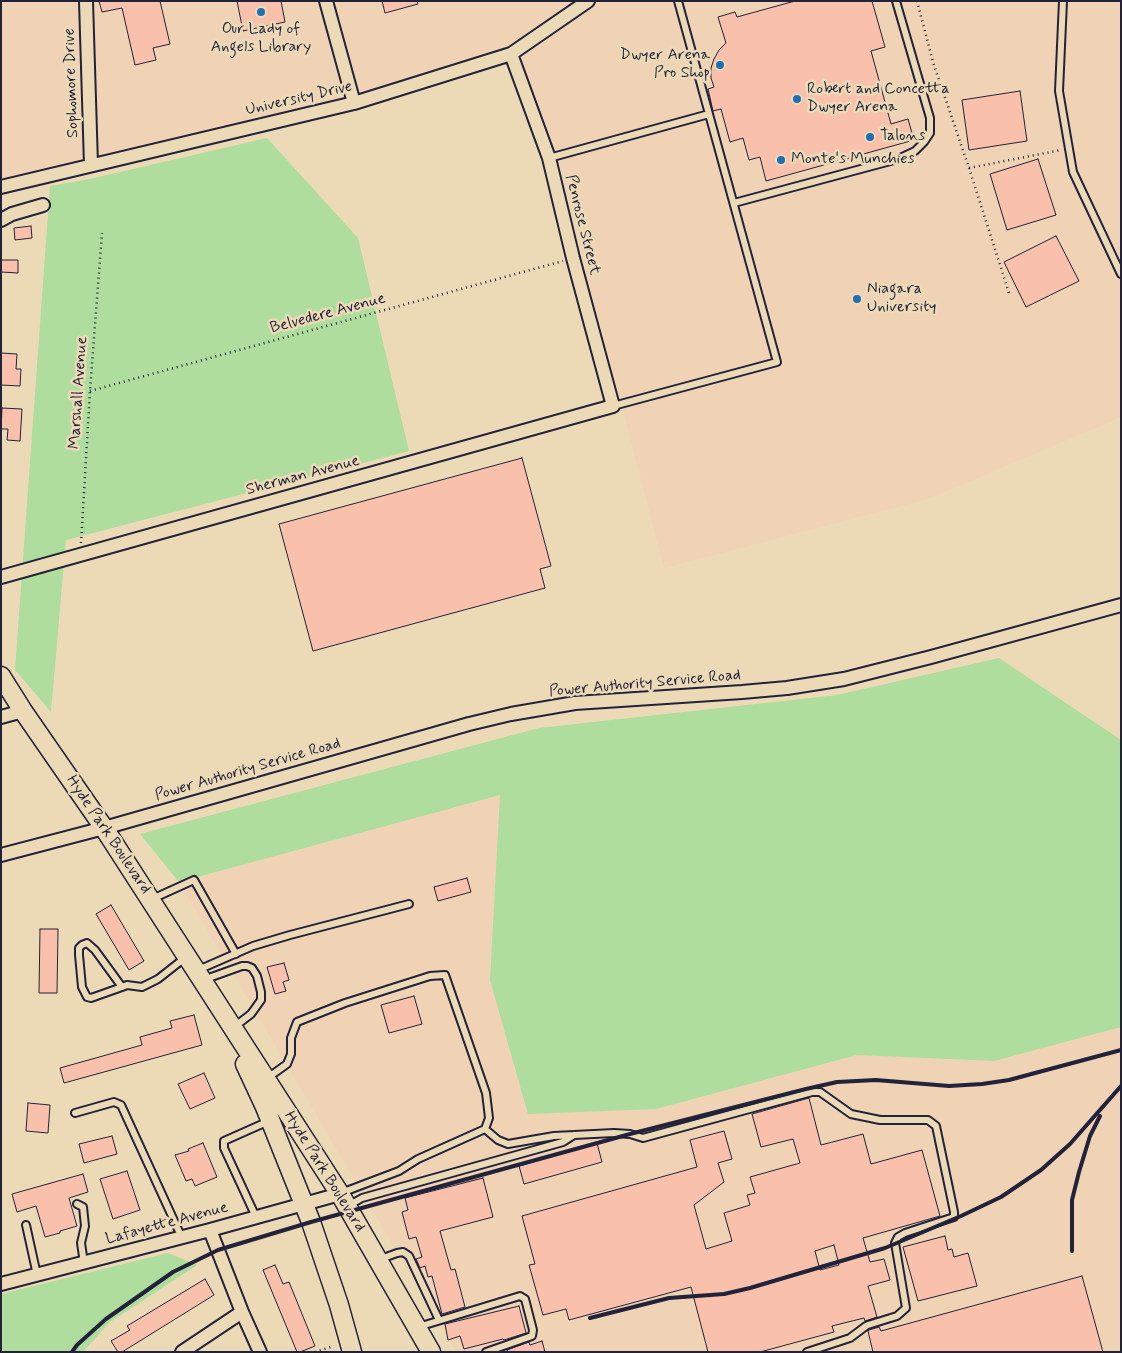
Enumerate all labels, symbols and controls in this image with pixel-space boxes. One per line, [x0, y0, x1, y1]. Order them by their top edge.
marker: Our Lady of Angels Library [255, 6, 267, 18]
place label: Our Lady of Angels Library [211, 20, 311, 58]
street label: Sophomore Drive [60, 28, 84, 138]
place label: Dwyer Arena Pro Shop [620, 46, 710, 84]
marker: Dwyer Arena Pro Shop [714, 59, 726, 71]
street label: University Drive [244, 77, 354, 121]
place label: Robert and Concetta Dwyer Arena [807, 80, 949, 118]
marker: Robert and Concetta Dwyer Arena [791, 93, 803, 105]
place label: Talons [880, 127, 925, 147]
marker: Talons [864, 131, 876, 143]
place label: Monte's Munchies [791, 150, 914, 170]
marker: Monte's Munchies [775, 154, 787, 166]
street label: Penrose Street [560, 173, 604, 277]
place label: Niagara University [867, 280, 937, 318]
street label: Belvedere Avenue [268, 289, 388, 339]
marker: Niagara University [851, 293, 863, 305]
street label: Marshall Avenue [65, 336, 93, 450]
street label: Sherman Avenue [244, 452, 362, 500]
street label: Power Authority Service Road [548, 666, 742, 702]
street label: Power Authority Service Road [153, 734, 343, 806]
street label: Hyde Park Boulevard [61, 772, 155, 898]
street label: Hyde Park Boulevard [279, 1108, 369, 1236]
street label: Lafayette Avenue [104, 1198, 230, 1250]

